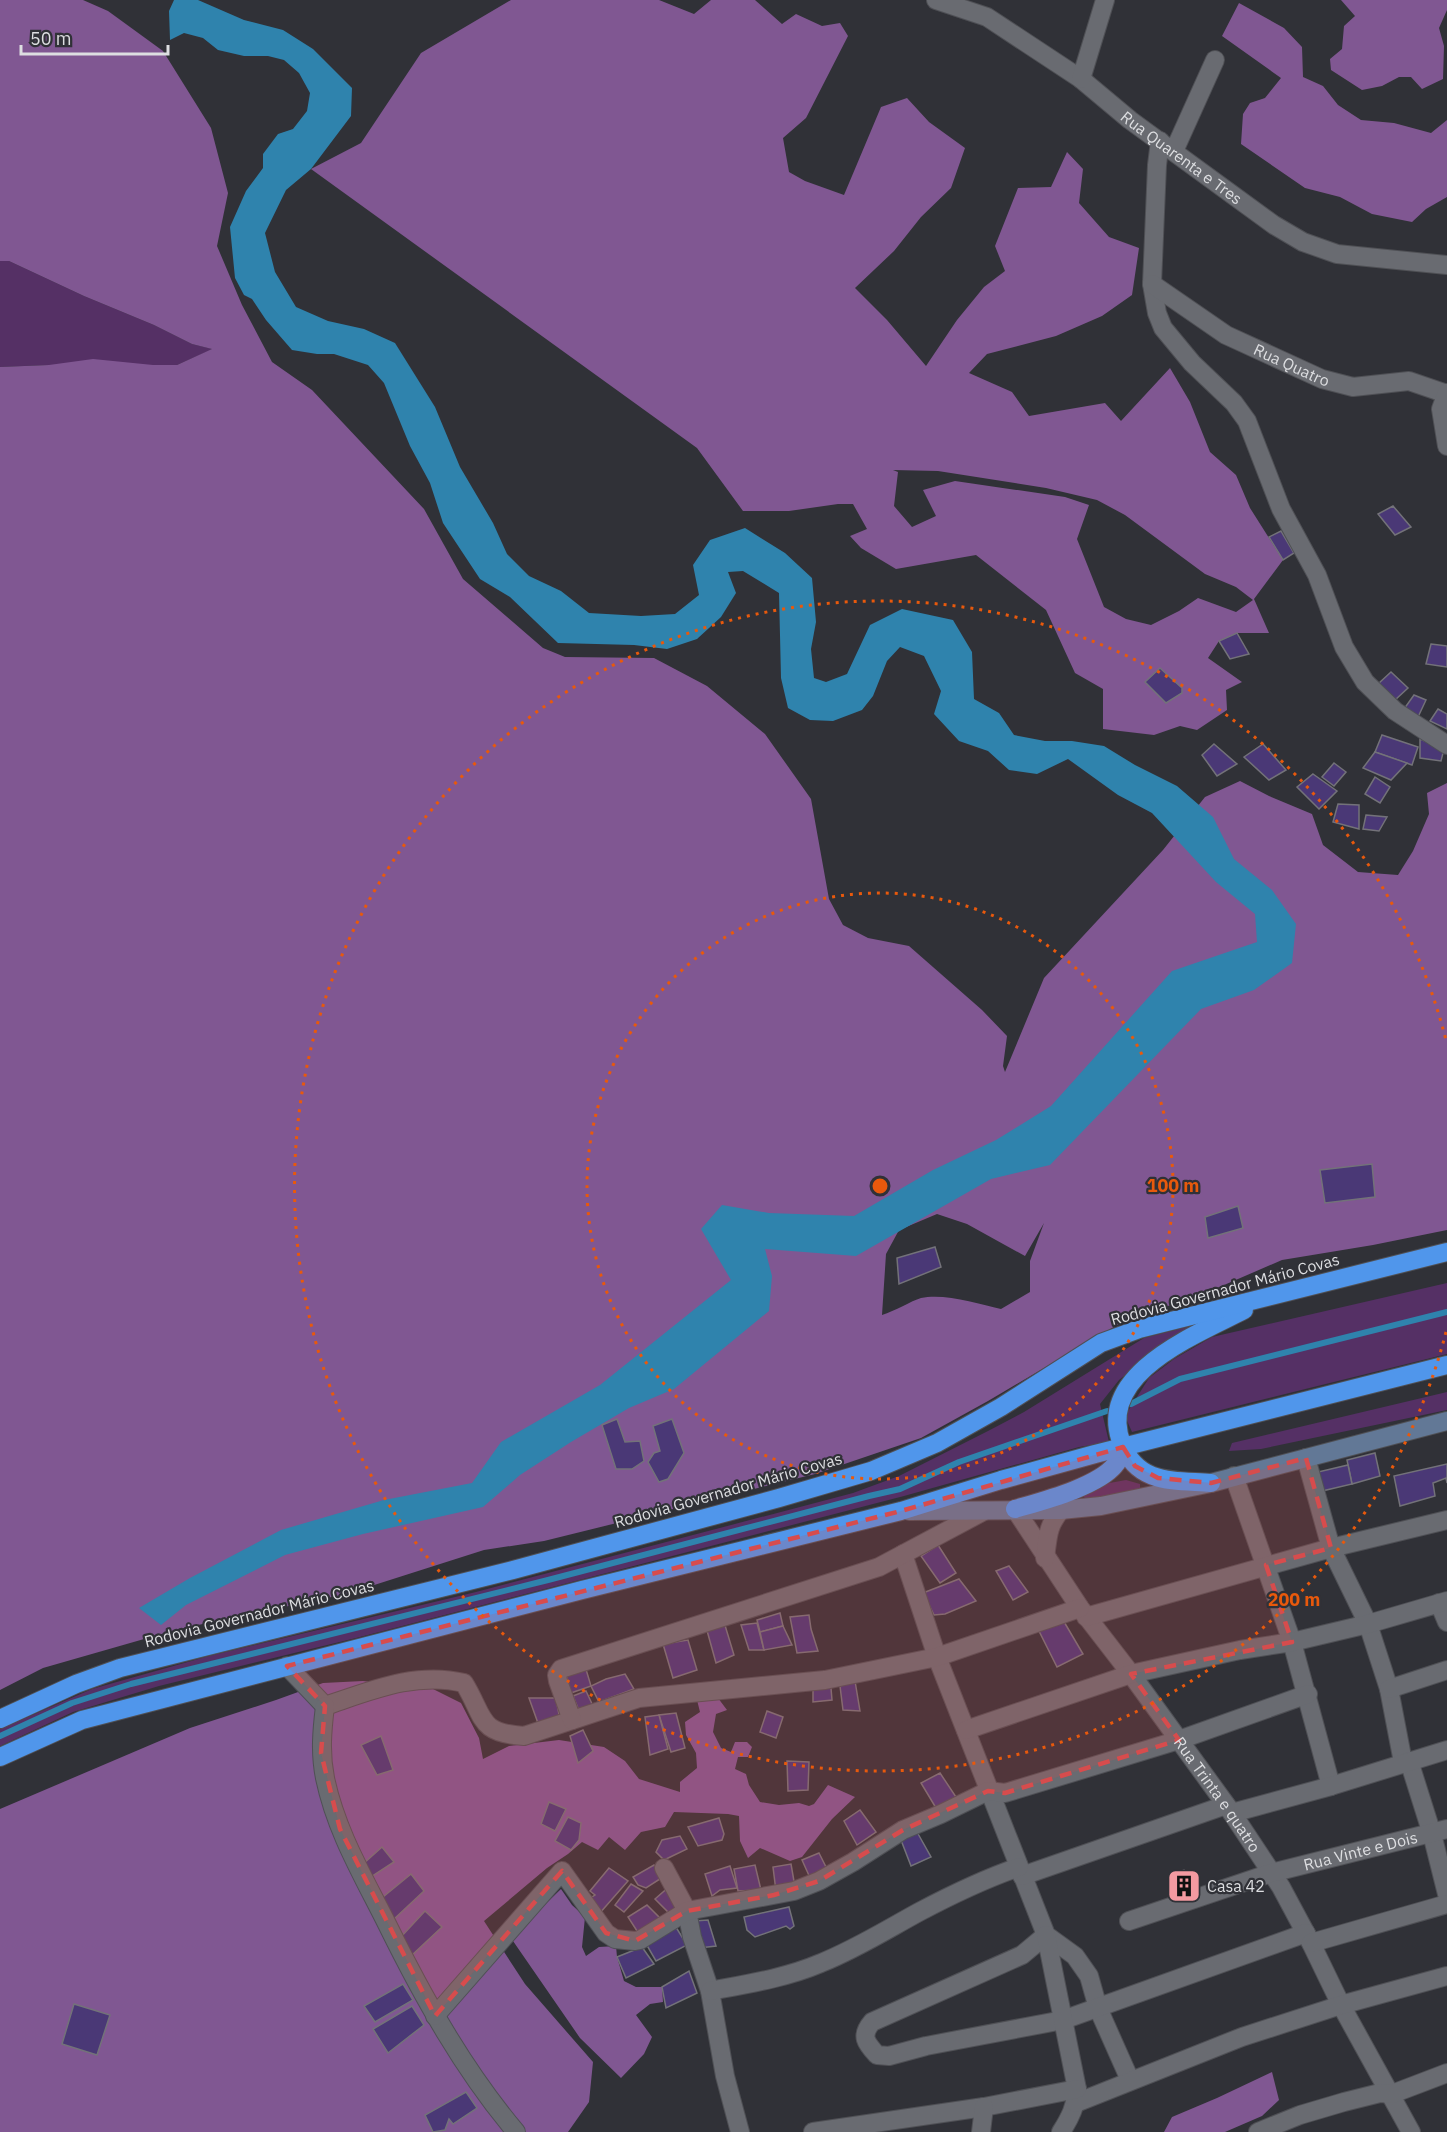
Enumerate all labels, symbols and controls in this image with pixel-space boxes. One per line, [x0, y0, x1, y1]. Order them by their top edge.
scale bar [21, 18, 168, 56]
text: 50 m [30, 27, 72, 50]
street label: Rua Quarenta e Tres [1117, 106, 1246, 209]
street label: Rua Quatro [1251, 339, 1331, 390]
text: 100 m [1147, 1174, 1199, 1197]
centre of rings [870, 1176, 890, 1196]
street label: Rodovia Governador Mário Covas [1108, 1249, 1342, 1329]
street label: Rodovia Governador Mário Covas [612, 1448, 844, 1532]
street label: Rodovia Governador Mário Covas [142, 1575, 376, 1651]
text: 200 m [1268, 1588, 1320, 1611]
street label: Rua Trinta e quatro [1170, 1733, 1265, 1856]
street label: Rua Vinte e Dois [1301, 1827, 1419, 1875]
building icon: Casa 42 [1166, 1868, 1202, 1904]
place label: Casa 42 [1207, 1876, 1265, 1896]

